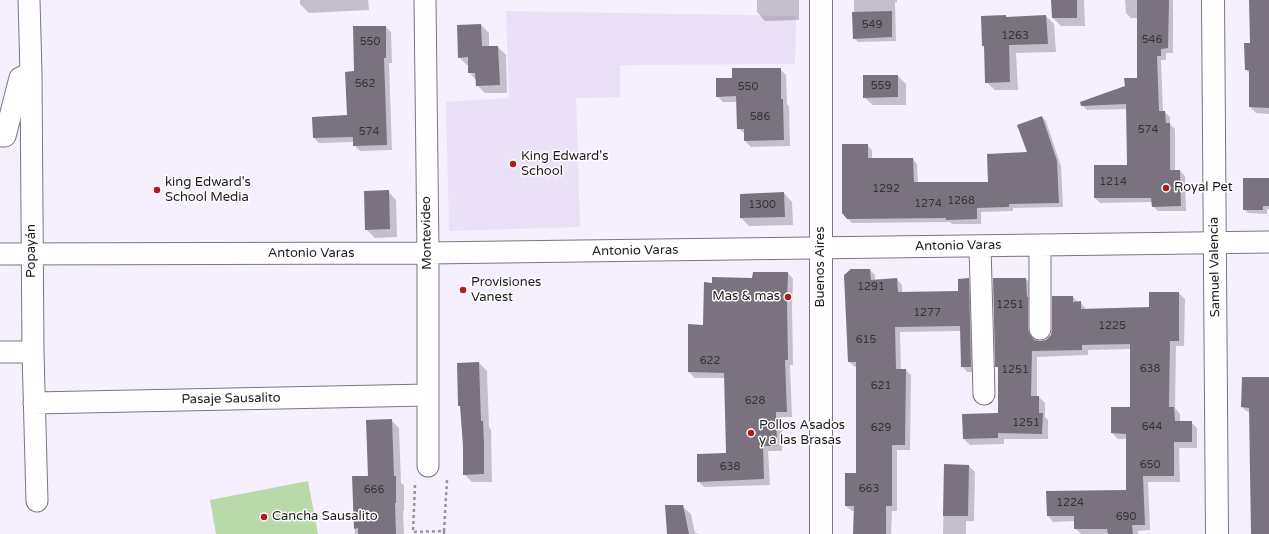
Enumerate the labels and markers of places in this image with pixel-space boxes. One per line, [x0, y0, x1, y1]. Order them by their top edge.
place label: King Edward's School [521, 149, 608, 180]
marker: King Edward's School [508, 159, 518, 169]
place label: king Edward's School Media [165, 175, 251, 206]
place label: Royal Pet [1174, 180, 1233, 196]
marker: Royal Pet [1161, 183, 1171, 193]
marker: king Edward's School Media [152, 185, 162, 195]
place label: Provisiones Vanest [471, 275, 541, 306]
marker: Provisiones Vanest [458, 285, 468, 295]
place label: Mas & mas [712, 289, 780, 305]
marker: Mas & mas [783, 292, 793, 302]
place label: Pollos Asados y a las Brasas [759, 418, 845, 449]
marker: Pollos Asados y a las Brasas [746, 428, 756, 438]
place label: Cancha Sausalito [272, 509, 378, 525]
marker: Cancha Sausalito [259, 512, 269, 522]

